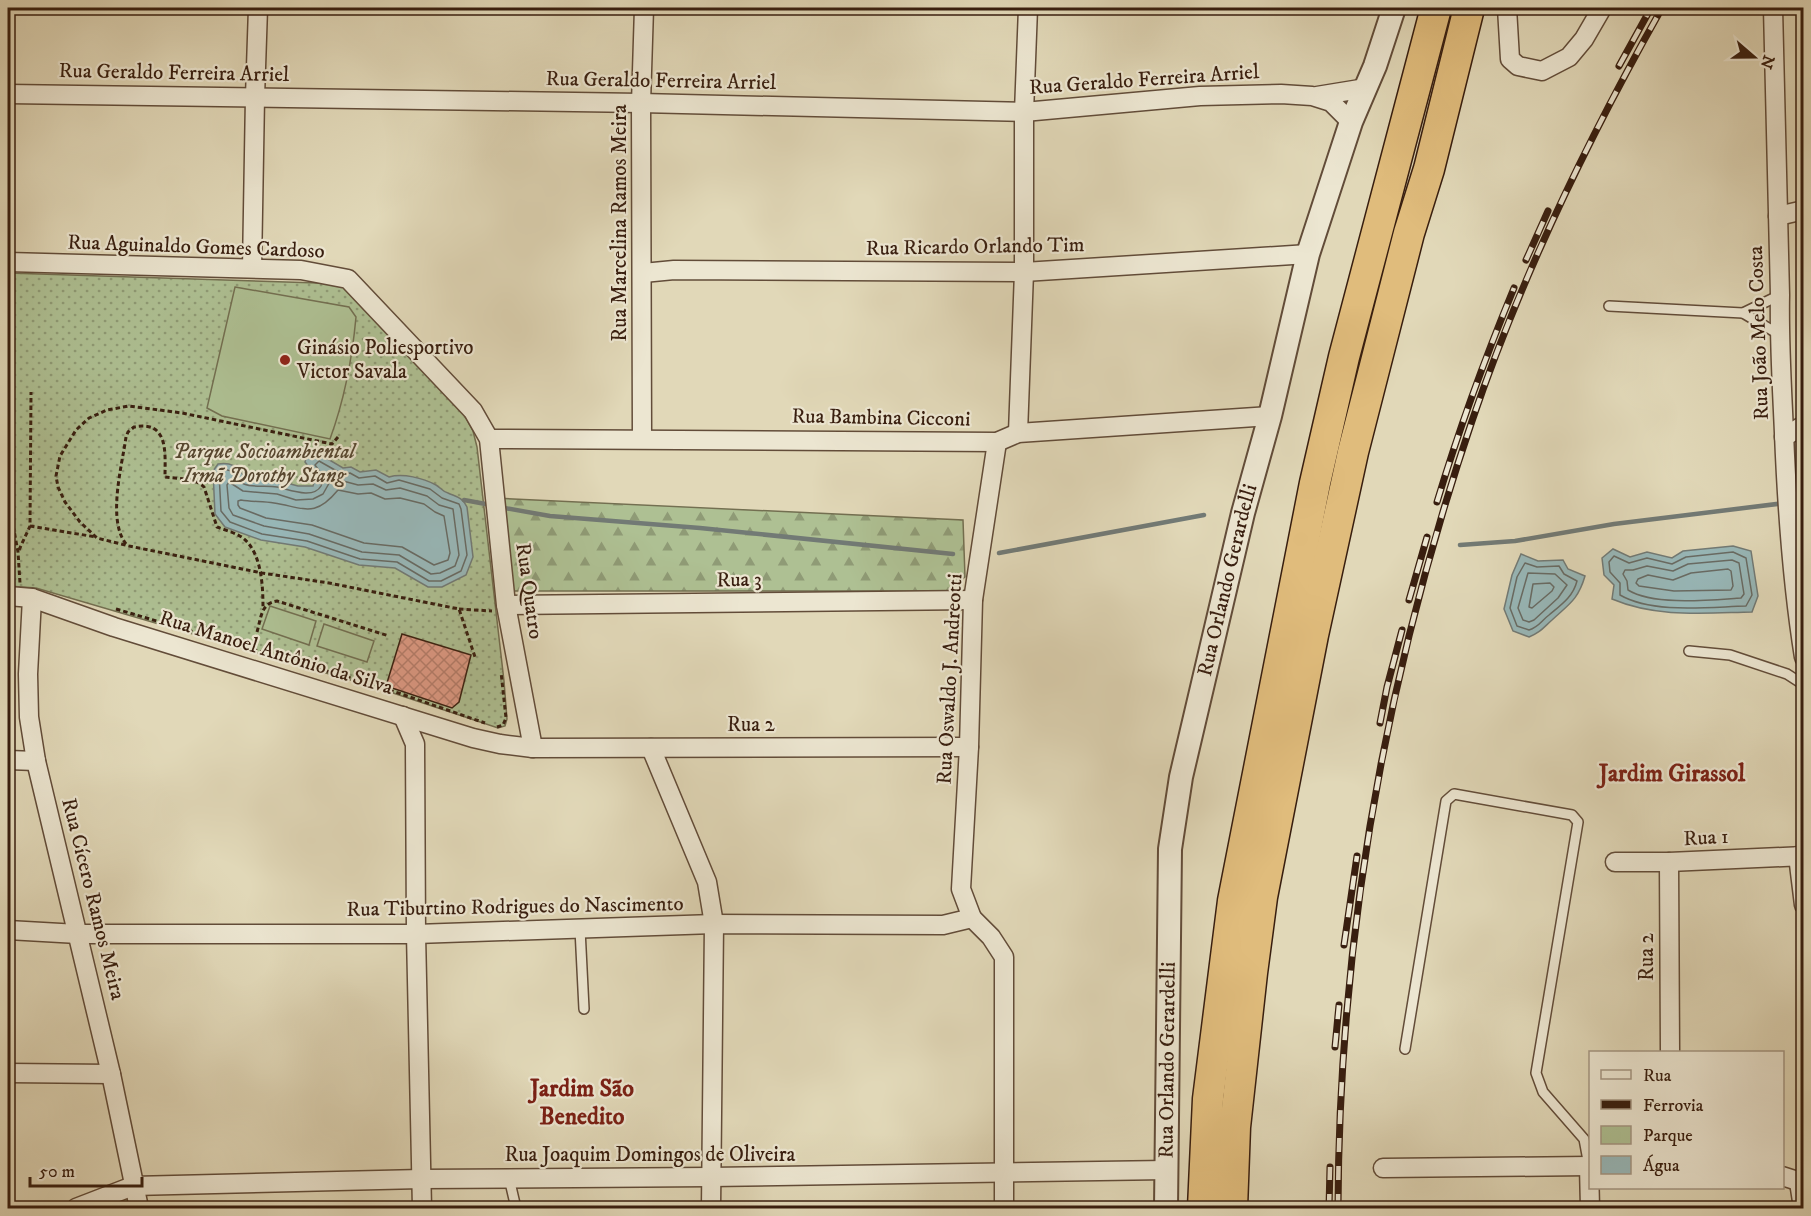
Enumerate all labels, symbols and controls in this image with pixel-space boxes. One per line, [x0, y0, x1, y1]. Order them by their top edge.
north arrow [1724, 27, 1784, 87]
text: N [1756, 52, 1779, 71]
street label: Rua Geraldo Ferreira Arriel [58, 58, 290, 88]
street label: Rua Geraldo Ferreira Arriel [1028, 59, 1261, 101]
street label: Rua Geraldo Ferreira Arriel [545, 66, 777, 96]
street label: Rua Marcelina Ramos Meira [607, 104, 633, 342]
street label: Rua Aguinaldo Gomes Cardoso [67, 230, 325, 264]
street label: Rua Ricardo Orlando Tim [865, 232, 1085, 262]
street label: Rua João Melo Costa [1743, 245, 1775, 421]
place label: Ginásio Poliesportivo Victor Savala [296, 335, 474, 385]
marker: Ginásio Poliesportivo Victor Savala [278, 353, 292, 367]
street label: Rua Bambina Cicconi [791, 403, 971, 433]
park label: Parque Socioambiental Irmã Dorothy Stang [173, 439, 358, 489]
street label: Rua Orlando Gerardelli [1192, 481, 1263, 679]
street label: Rua Quatro [509, 541, 549, 641]
street label: Rua 3 [716, 567, 762, 593]
street label: Rua Oswaldo J. Andreotti [931, 573, 969, 785]
street label: Rua Manoel Antônio da Silva [156, 605, 396, 701]
street label: Rua 2 [727, 712, 776, 738]
district label: Jardim Girassol [1596, 759, 1746, 789]
street label: Rua Cícero Ramos Meira [55, 795, 131, 1003]
street label: Rua 1 [1683, 824, 1729, 852]
street label: Rua Tiburtino Rodrigues do Nascimento [346, 891, 684, 923]
street label: Rua 2 [1634, 932, 1660, 981]
street label: Rua Orlando Gerardelli [1154, 962, 1182, 1158]
legend [1589, 1051, 1784, 1189]
text: Rua [1643, 1065, 1672, 1087]
district label: Jardim São Benedito [527, 1074, 634, 1132]
text: Ferrovia [1643, 1095, 1704, 1117]
text: Parque [1643, 1125, 1693, 1147]
street label: Rua Joaquim Domingos de Oliveira [505, 1142, 796, 1168]
scale bar [30, 1150, 142, 1188]
text: Água [1643, 1154, 1680, 1177]
text: 50 m [39, 1161, 75, 1183]

